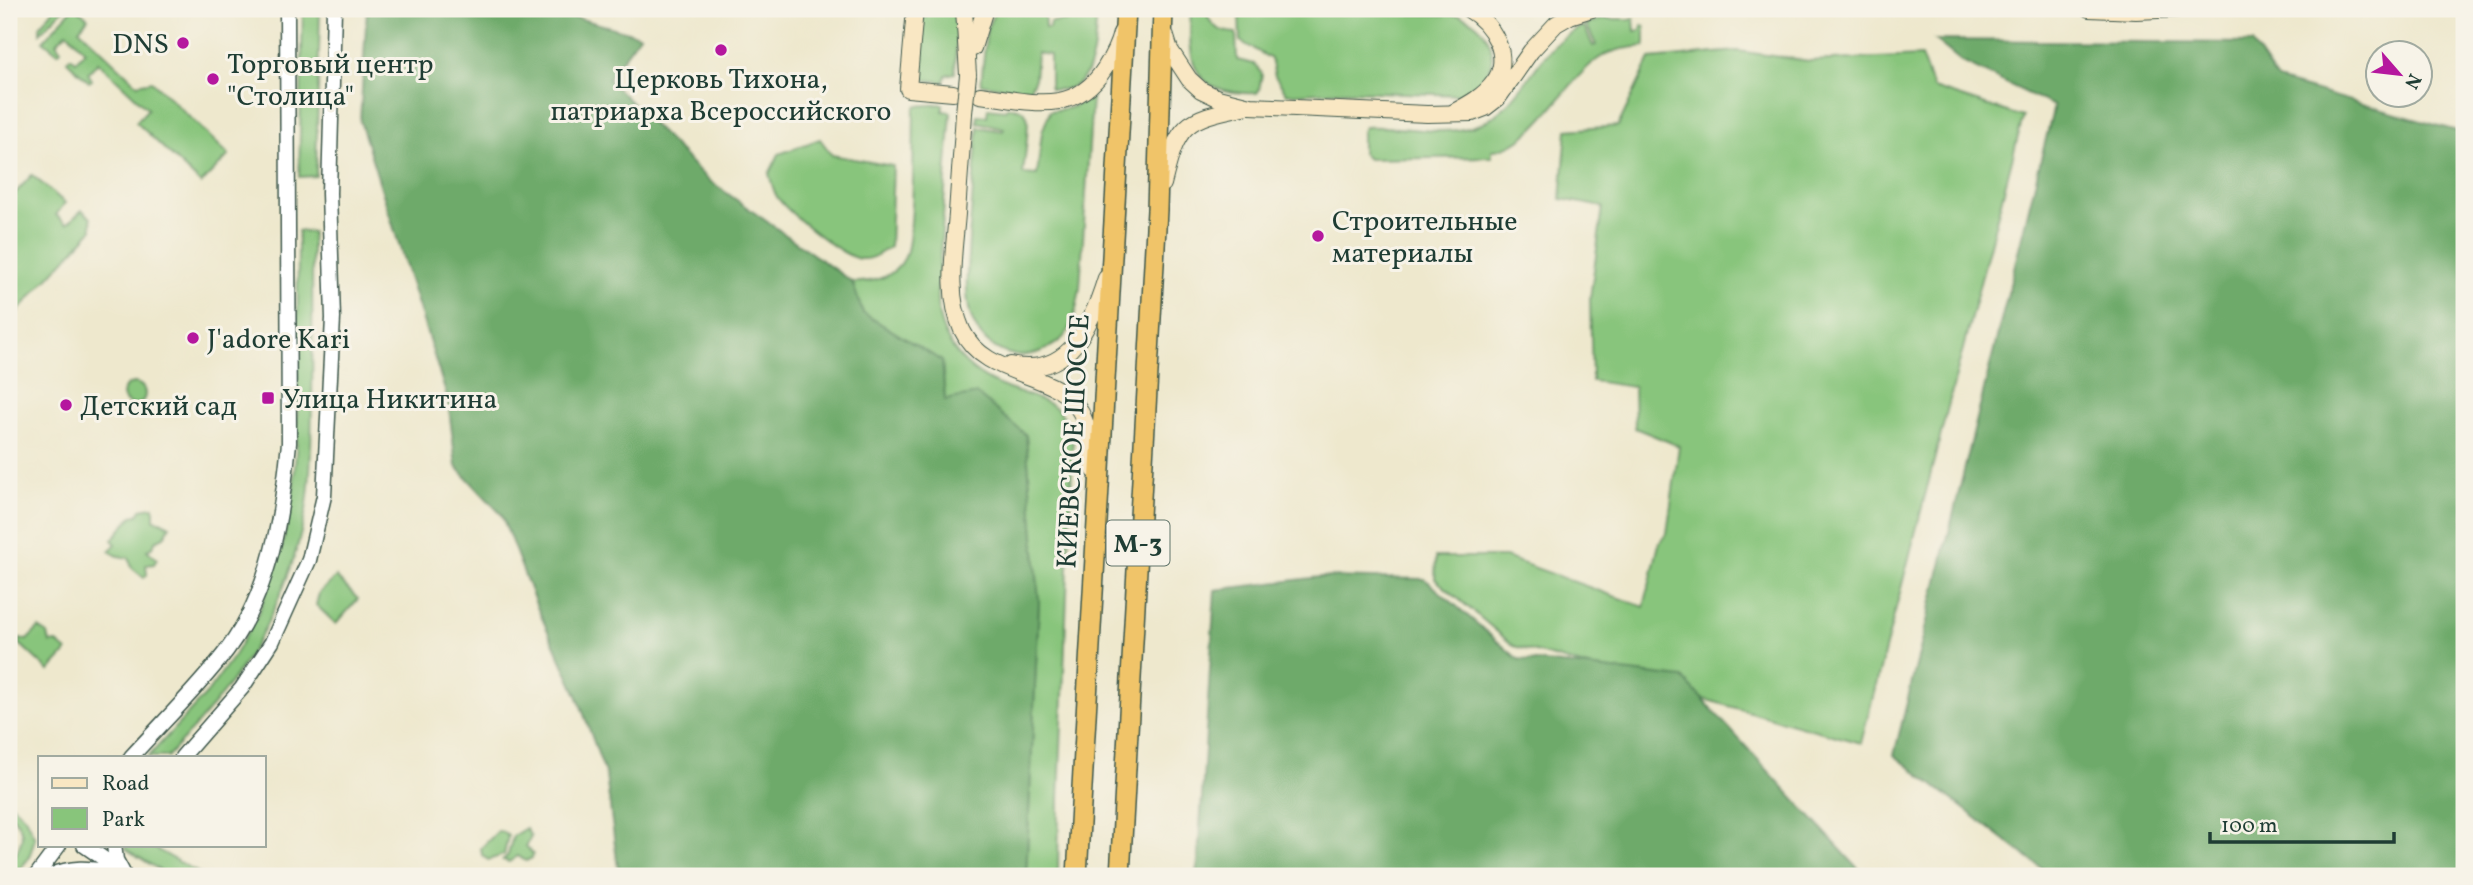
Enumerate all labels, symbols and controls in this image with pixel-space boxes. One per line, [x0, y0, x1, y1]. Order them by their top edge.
place label: DNS [112, 26, 169, 65]
marker: DNS [175, 35, 191, 51]
north arrow [2364, 38, 2434, 108]
marker: Церковь Тихона, патриарха Всероссийского [713, 42, 729, 58]
place label: Торговый центр "Столица" [227, 46, 433, 117]
place label: Церковь Тихона, патриарха Всероссийского [551, 61, 891, 132]
text: N [2397, 69, 2427, 93]
marker: Торговый центр "Столица" [205, 71, 221, 87]
place label: Строительные материалы [1332, 203, 1517, 274]
marker: Строительные материалы [1310, 228, 1326, 244]
street label: КИЕВСКОЕ ШОССЕ [1048, 313, 1101, 570]
place label: J'adore Kari [207, 321, 350, 360]
marker: J'adore Kari [185, 330, 201, 346]
place label: Улица Никитина [282, 381, 498, 420]
place label: Детский сад [80, 388, 237, 427]
marker: Улица Никитина [260, 390, 276, 406]
marker: Детский сад [58, 397, 74, 413]
road number: М-3 [1106, 520, 1170, 566]
legend [38, 756, 266, 846]
text: Road [102, 770, 149, 799]
scale bar [2210, 801, 2394, 845]
text: Park [102, 806, 145, 835]
text: 100 m [2221, 812, 2278, 841]

